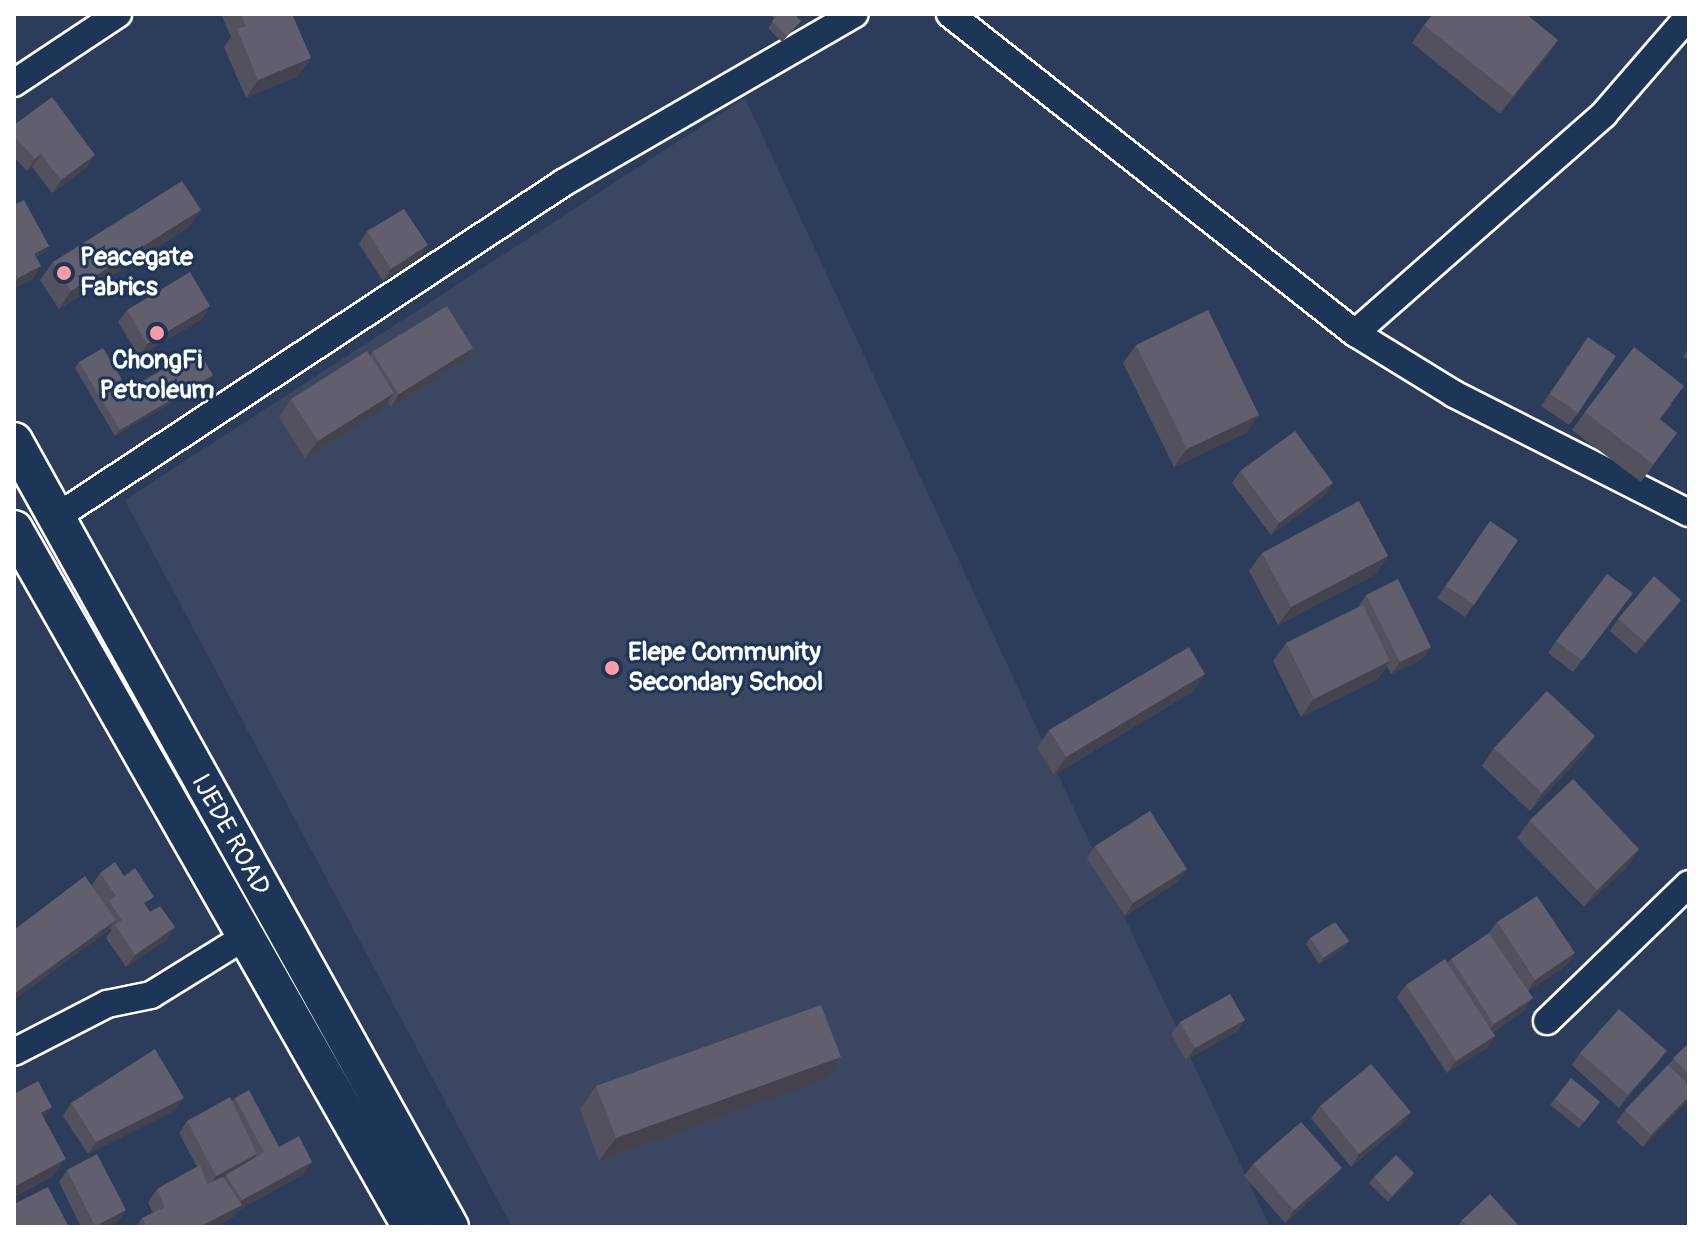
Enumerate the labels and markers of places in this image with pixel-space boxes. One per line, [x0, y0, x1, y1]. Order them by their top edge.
place label: Peacegate Fabrics [80, 242, 193, 304]
marker: Peacegate Fabrics [55, 264, 73, 282]
marker: ChongFi Petroleum [148, 324, 166, 342]
place label: ChongFi Petroleum [100, 345, 214, 406]
place label: Elepe Community Secondary School [628, 637, 823, 698]
marker: Elepe Community Secondary School [603, 659, 621, 677]

